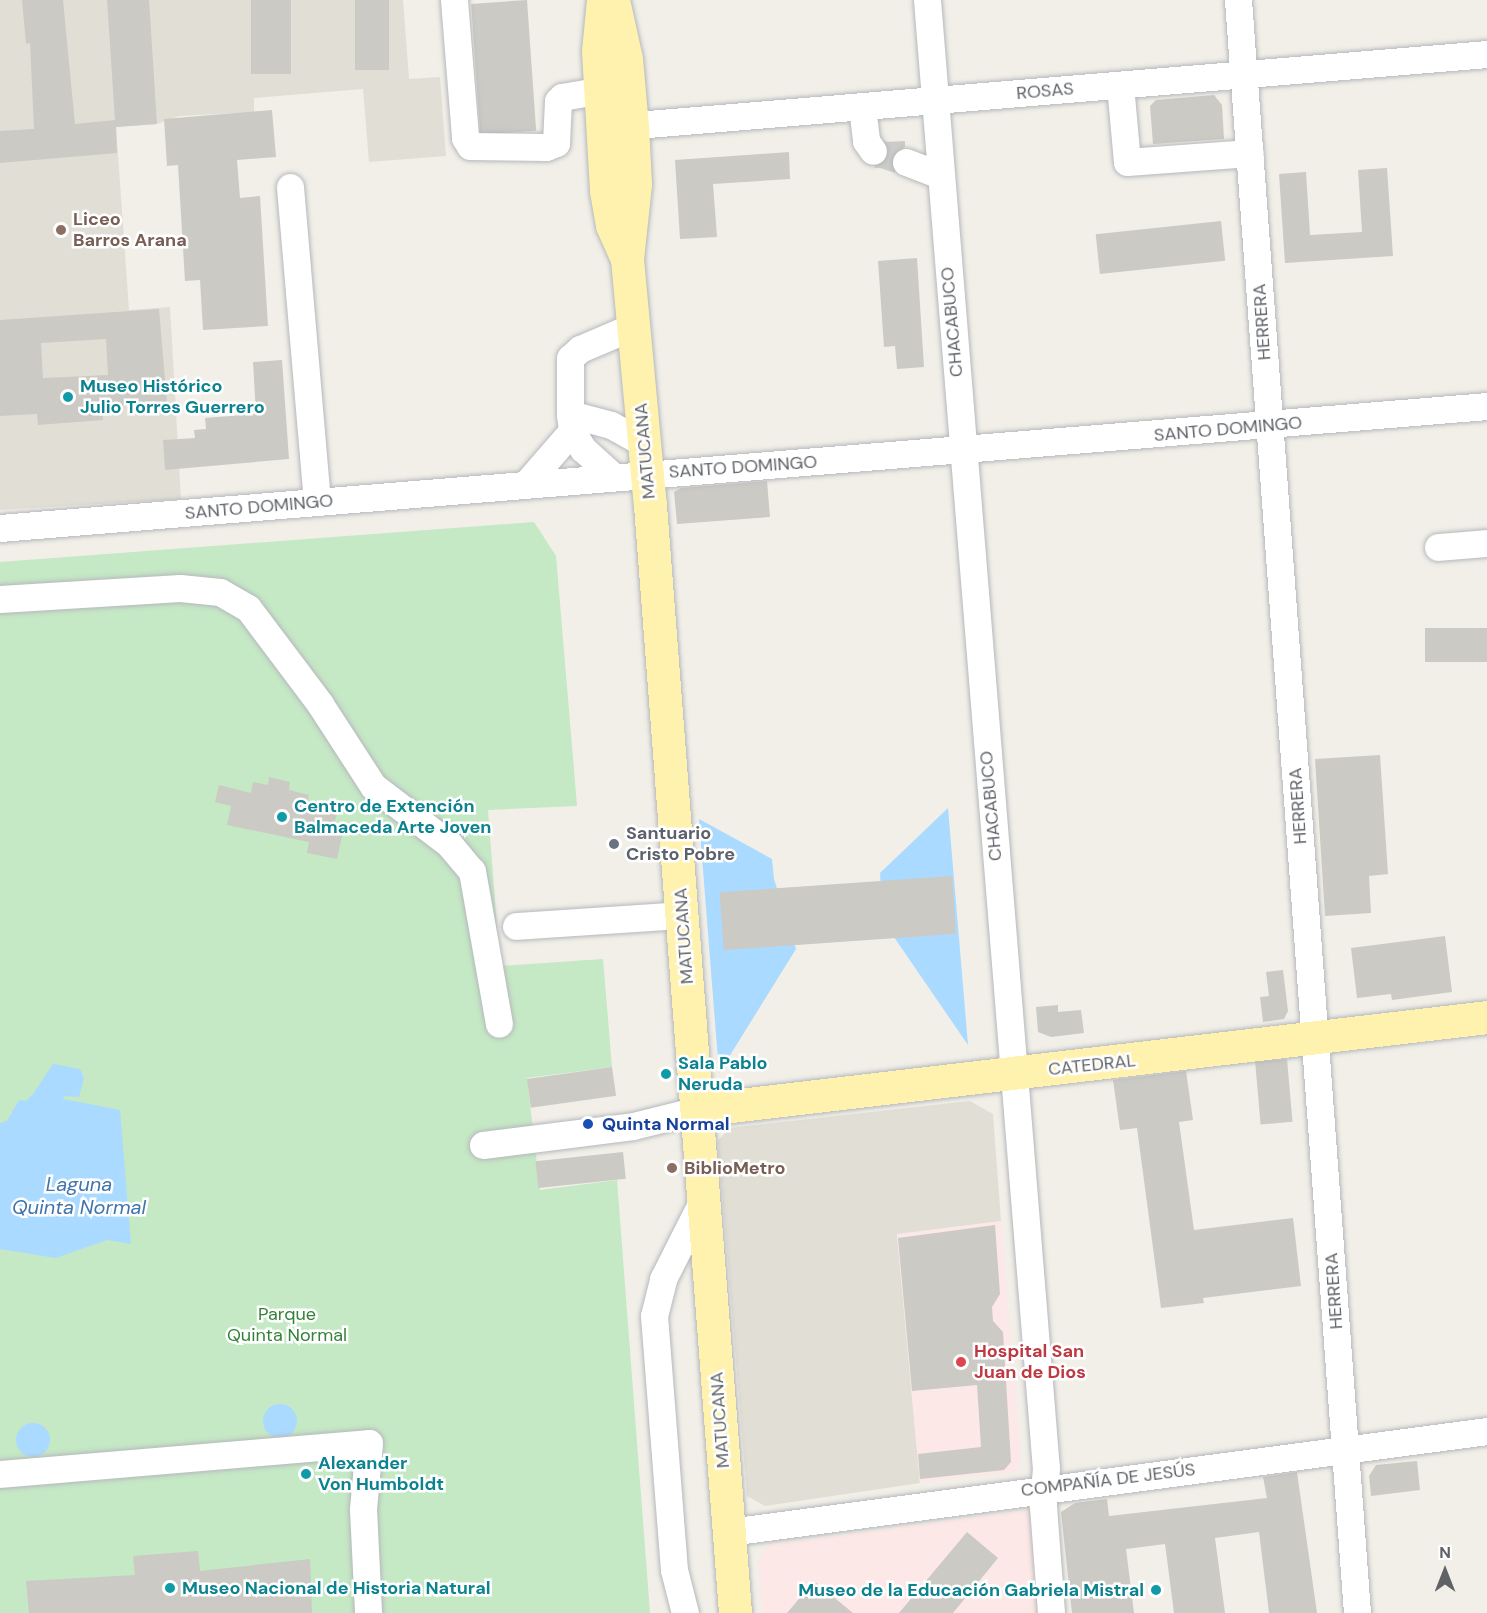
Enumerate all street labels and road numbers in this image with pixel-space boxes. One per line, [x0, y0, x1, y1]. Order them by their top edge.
street label: ROSAS [1015, 78, 1075, 104]
street label: CHACABUCO [936, 266, 968, 378]
street label: HERRERA [1249, 283, 1275, 361]
street label: MATUCANA [630, 402, 660, 500]
street label: SANTO DOMINGO [1153, 412, 1303, 446]
street label: SANTO DOMINGO [668, 451, 818, 483]
street label: SANTO DOMINGO [184, 490, 334, 524]
street label: CHACABUCO [975, 750, 1007, 862]
street label: HERRERA [1285, 767, 1311, 845]
street label: MATUCANA [670, 887, 698, 985]
street label: CATEDRAL [1047, 1050, 1137, 1080]
street label: HERRERA [1321, 1252, 1347, 1330]
street label: MATUCANA [706, 1371, 734, 1469]
street label: COMPAÑÍA DE JESÚS [1020, 1459, 1196, 1501]

